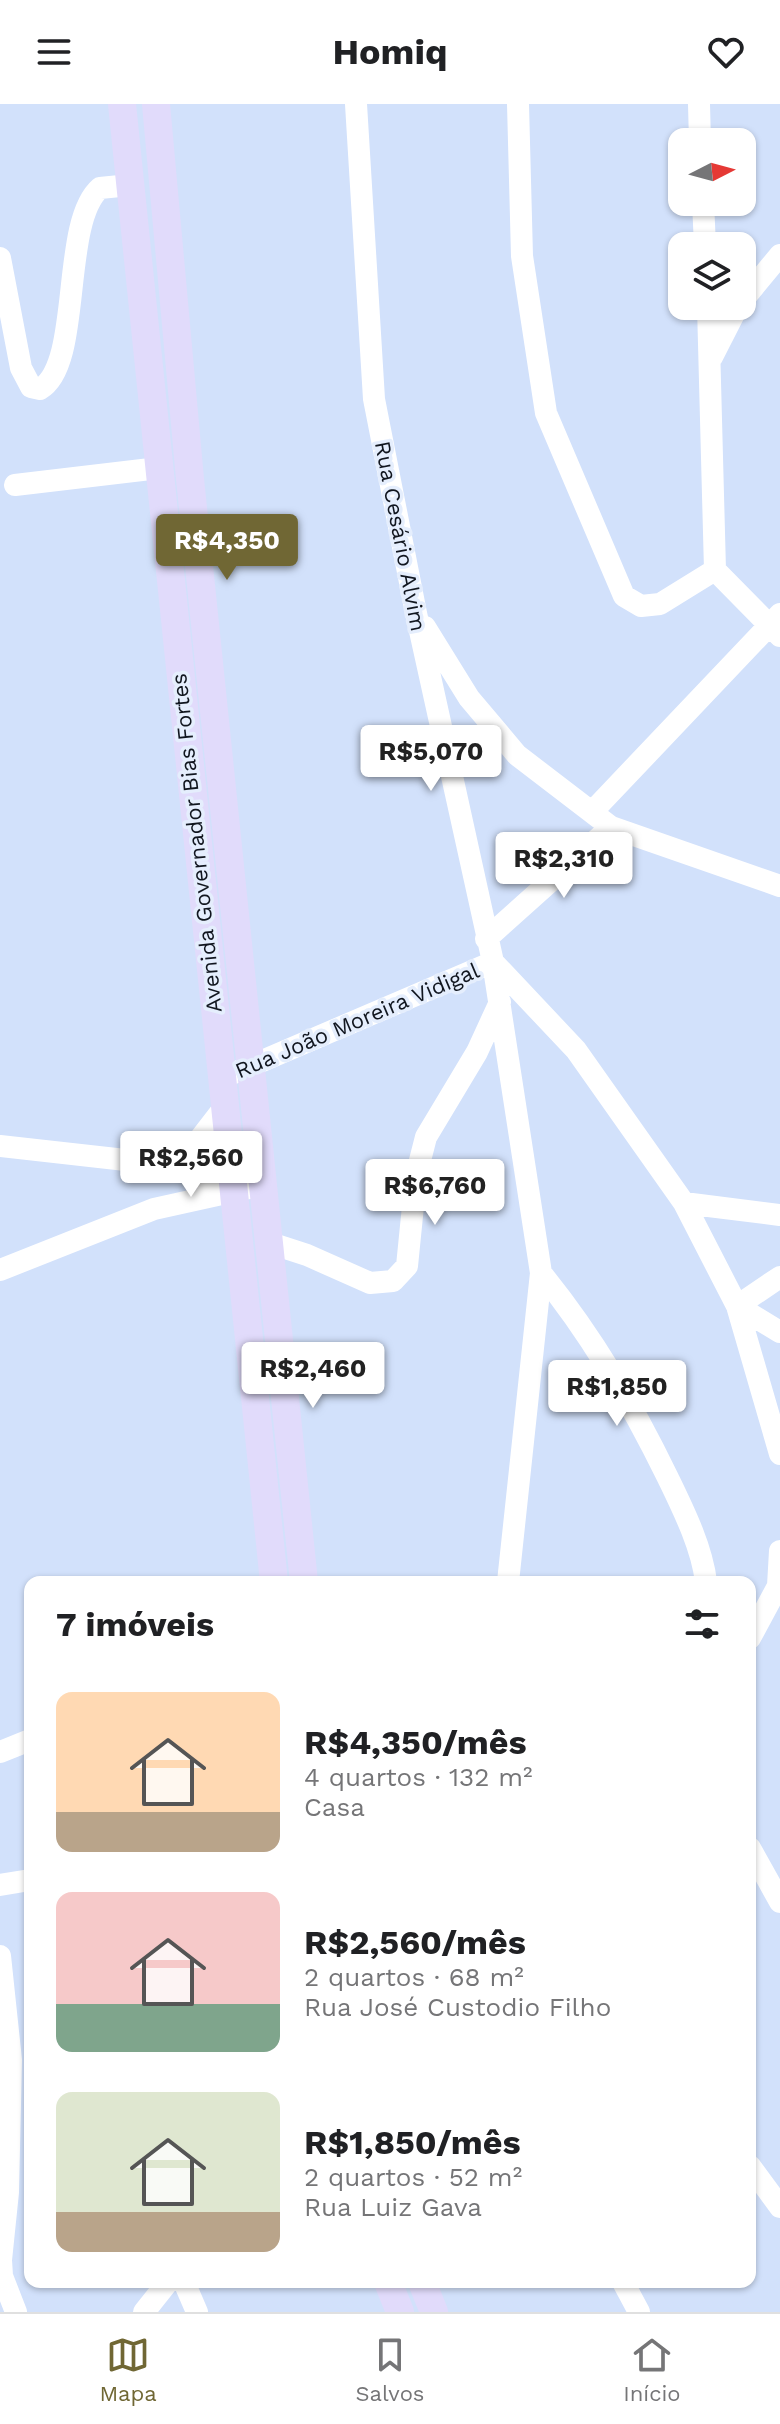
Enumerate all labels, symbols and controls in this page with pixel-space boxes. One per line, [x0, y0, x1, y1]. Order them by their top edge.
icon: menu [32, 30, 76, 74]
icon: heart [704, 30, 748, 74]
text: Homiq [332, 31, 448, 73]
north arrow [668, 128, 756, 216]
map controls [668, 128, 756, 320]
button: layers [668, 232, 756, 320]
street label: Rua Cesário Alvim [370, 439, 431, 633]
pin: R$4,350 [153, 514, 301, 582]
text: R$4,350 [174, 525, 280, 555]
street label: Avenida Governador Bias Fortes [166, 672, 227, 1014]
pin: R$5,070 [357, 725, 505, 793]
text: R$5,070 [379, 736, 483, 766]
pin: R$2,310 [490, 832, 638, 900]
text: R$2,310 [514, 843, 614, 873]
street label: Rua João Moreira Vidigal [231, 958, 483, 1083]
pin: R$2,560 [117, 1131, 265, 1199]
text: R$2,560 [138, 1142, 244, 1172]
pin: R$6,760 [361, 1159, 509, 1227]
text: R$6,760 [383, 1170, 487, 1200]
pin: R$2,460 [239, 1342, 387, 1410]
text: R$2,460 [259, 1353, 367, 1383]
pin: R$1,850 [543, 1360, 691, 1428]
text: R$1,850 [566, 1371, 668, 1401]
icon: filters [680, 1602, 724, 1646]
text: 7 imóveis [56, 1604, 214, 1644]
text: R$4,350/mês [304, 1722, 527, 1762]
icon: home [120, 1724, 216, 1820]
text: 4 quartos · 132 m² [304, 1762, 533, 1792]
text: Casa [304, 1792, 365, 1822]
text: R$2,560/mês [304, 1922, 526, 1962]
icon: home [120, 1924, 216, 2020]
text: 2 quartos · 68 m² [304, 1962, 524, 1992]
text: Rua José Custodio Filho [304, 1992, 611, 2022]
text: R$1,850/mês [304, 2122, 521, 2162]
icon: home [120, 2124, 216, 2220]
text: 2 quartos · 52 m² [304, 2162, 522, 2192]
text: Rua Luiz Gava [304, 2192, 482, 2222]
tab: Mapa [99, 2333, 157, 2406]
tab: Salvos [356, 2333, 424, 2406]
tab: Início [623, 2333, 681, 2406]

